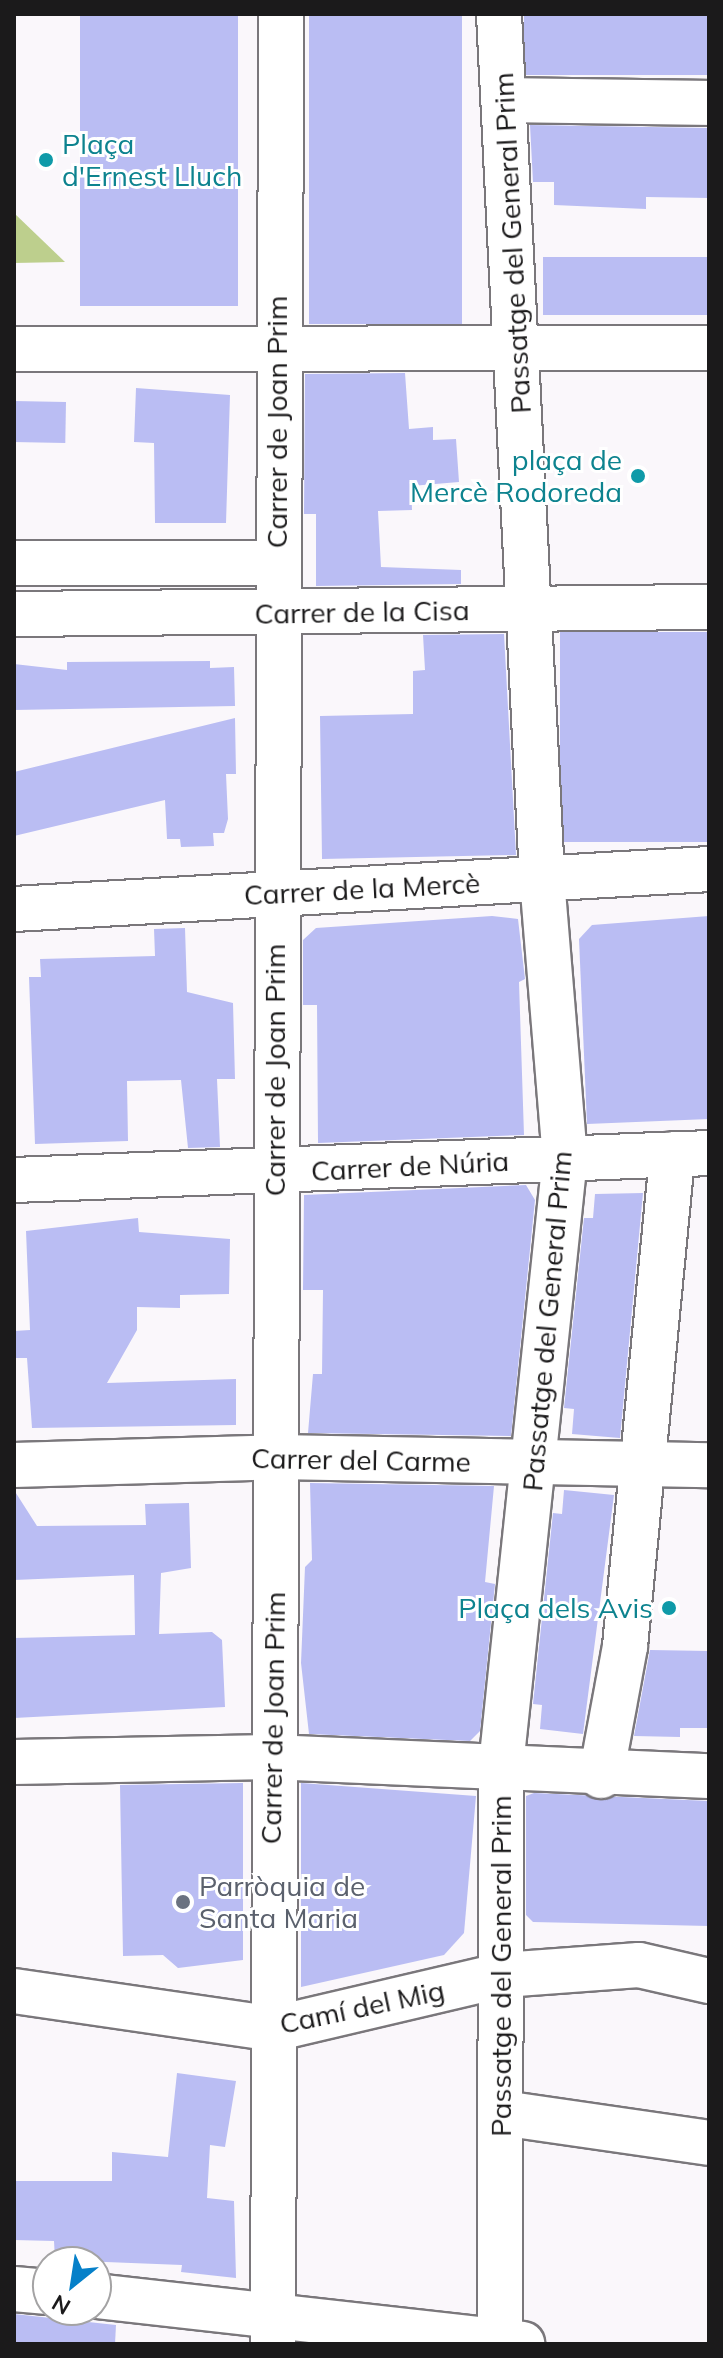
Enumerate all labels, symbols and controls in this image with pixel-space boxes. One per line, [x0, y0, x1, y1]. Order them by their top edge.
street label: Passatge del General Prim [486, 72, 538, 414]
place label: Plaça d'Ernest Lluch [62, 127, 242, 193]
marker: Plaça d'Ernest Lluch [37, 151, 55, 169]
street label: Carrer de Joan Prim [260, 296, 294, 548]
place label: plaça de Mercè Rodoreda [410, 443, 622, 509]
marker: plaça de Mercè Rodoreda [629, 467, 647, 485]
street label: Carrer de la Cisa [254, 593, 470, 631]
street label: Carrer de la Mercè [243, 866, 481, 912]
street label: Carrer de Joan Prim [258, 944, 292, 1196]
street label: Carrer de Núria [310, 1144, 510, 1188]
street label: Passatge del General Prim [515, 1149, 579, 1493]
street label: Carrer del Carme [251, 1441, 471, 1479]
street label: Carrer de Joan Prim [254, 1591, 292, 1845]
place label: Plaça dels Avis [458, 1591, 653, 1625]
marker: Plaça dels Avis [660, 1599, 678, 1617]
street label: Passatge del General Prim [484, 1795, 518, 2137]
place label: Parròquia de Santa Maria [199, 1869, 365, 1935]
marker: Parròquia de Santa Maria [174, 1893, 192, 1911]
street label: Camí del Mig [277, 1973, 447, 2041]
north arrow [32, 2246, 112, 2326]
text: N [47, 2289, 75, 2321]

